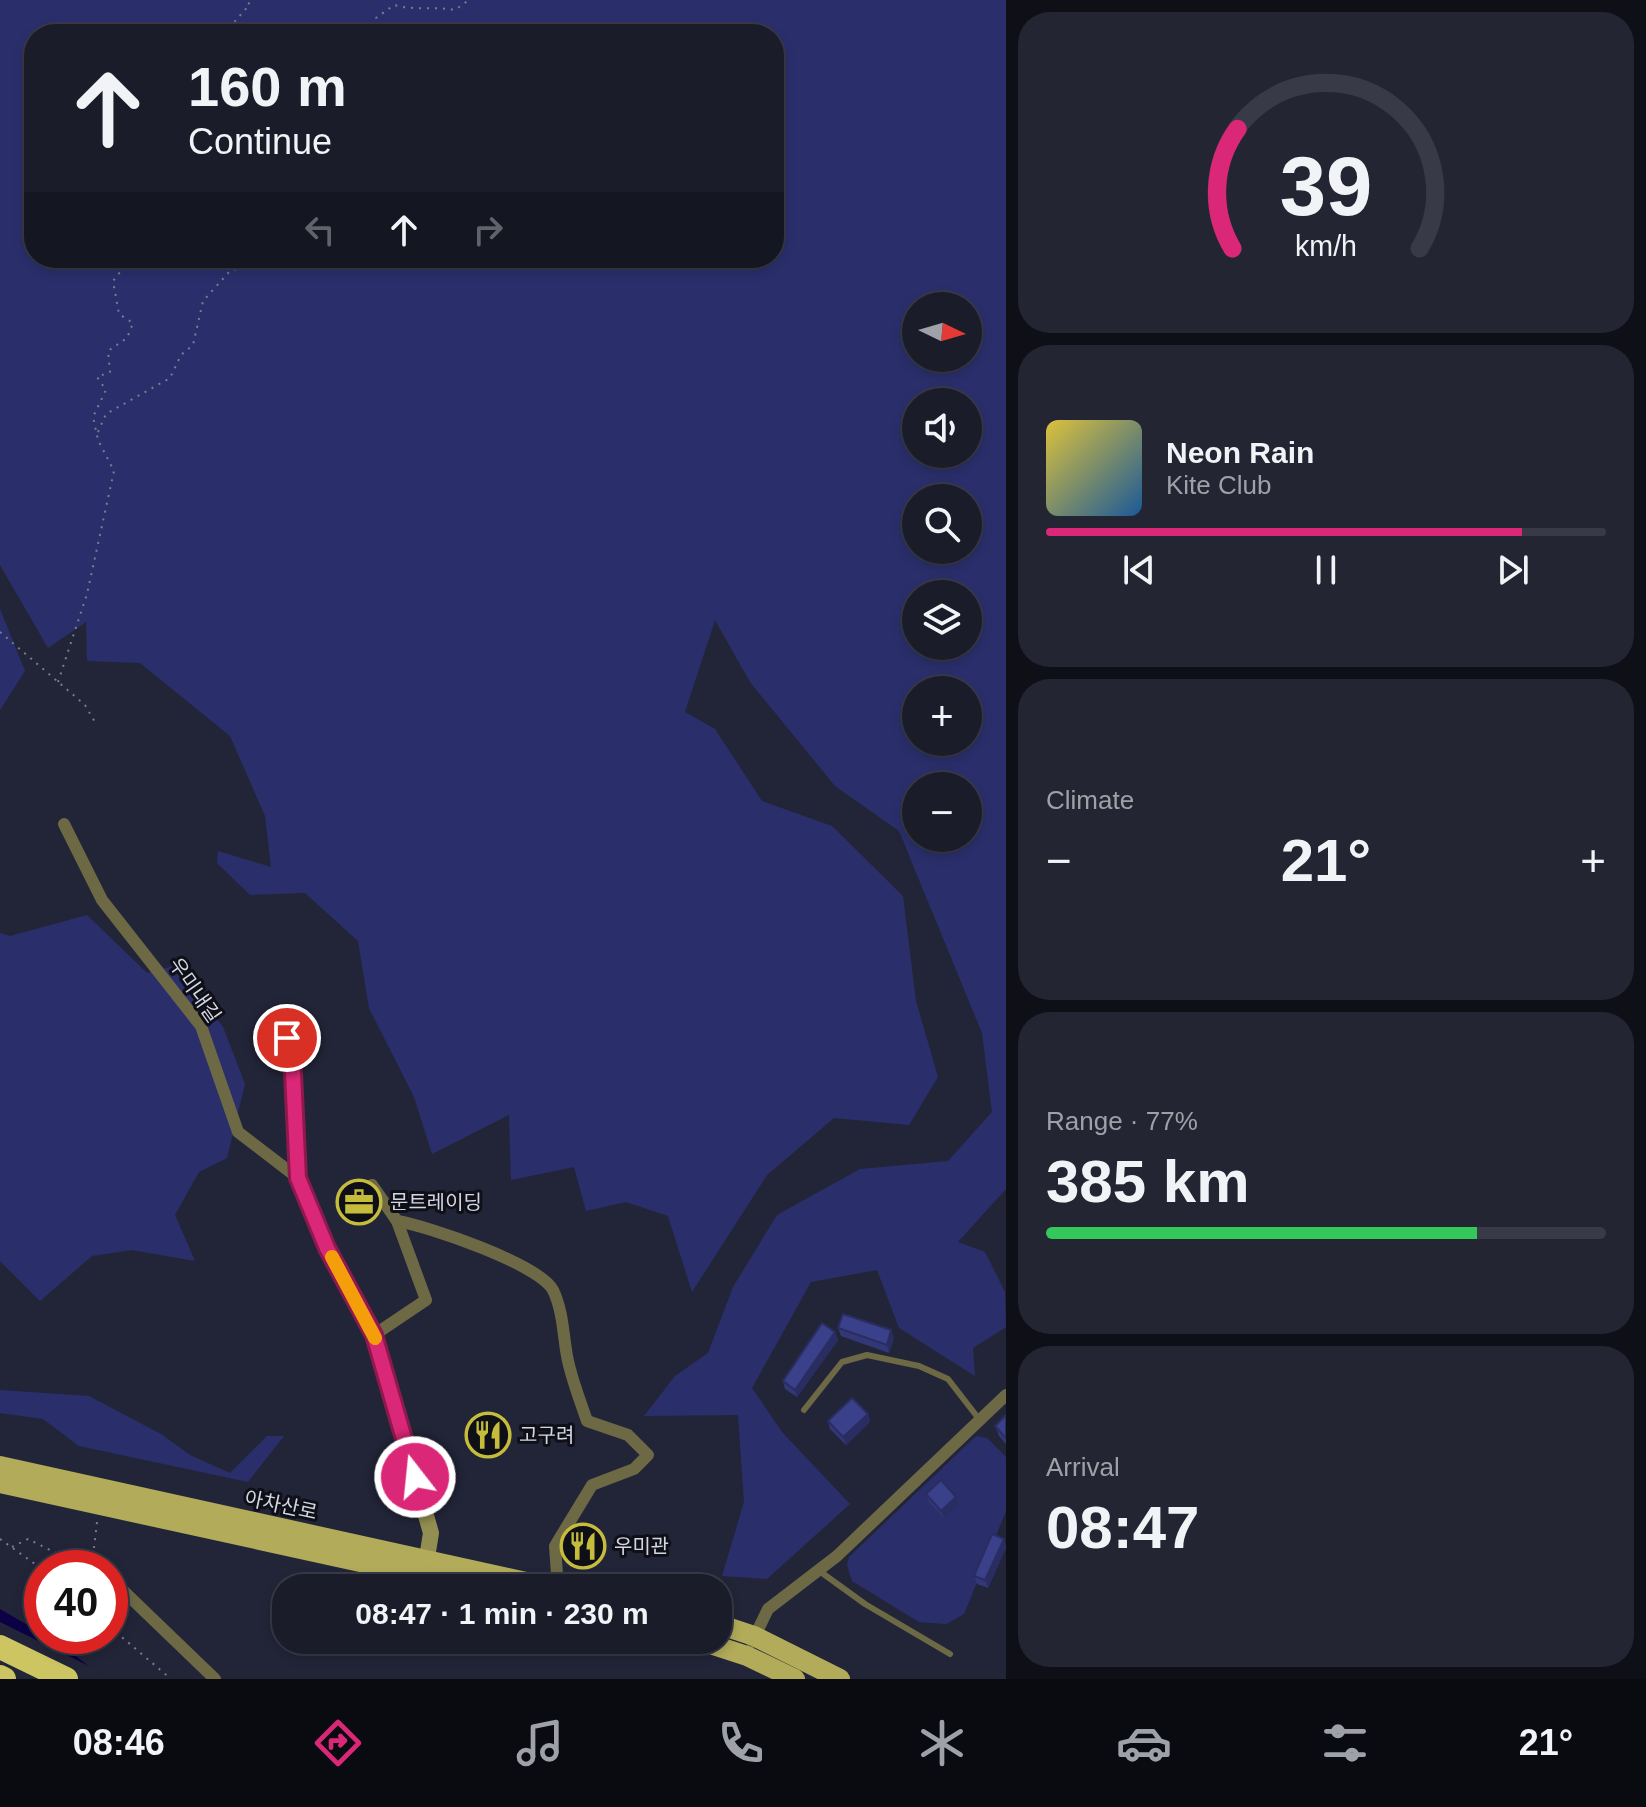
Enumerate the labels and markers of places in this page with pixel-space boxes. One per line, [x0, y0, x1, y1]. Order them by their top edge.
pin [253, 1004, 321, 1072]
office icon: 문트레이딩 [335, 1178, 383, 1226]
place label: 문트레이딩 [390, 1191, 482, 1213]
restaurant icon: 고구려 [464, 1411, 512, 1459]
place label: 고구려 [519, 1424, 574, 1446]
restaurant icon: 우미관 [559, 1522, 607, 1570]
place label: 우미관 [614, 1535, 669, 1557]

